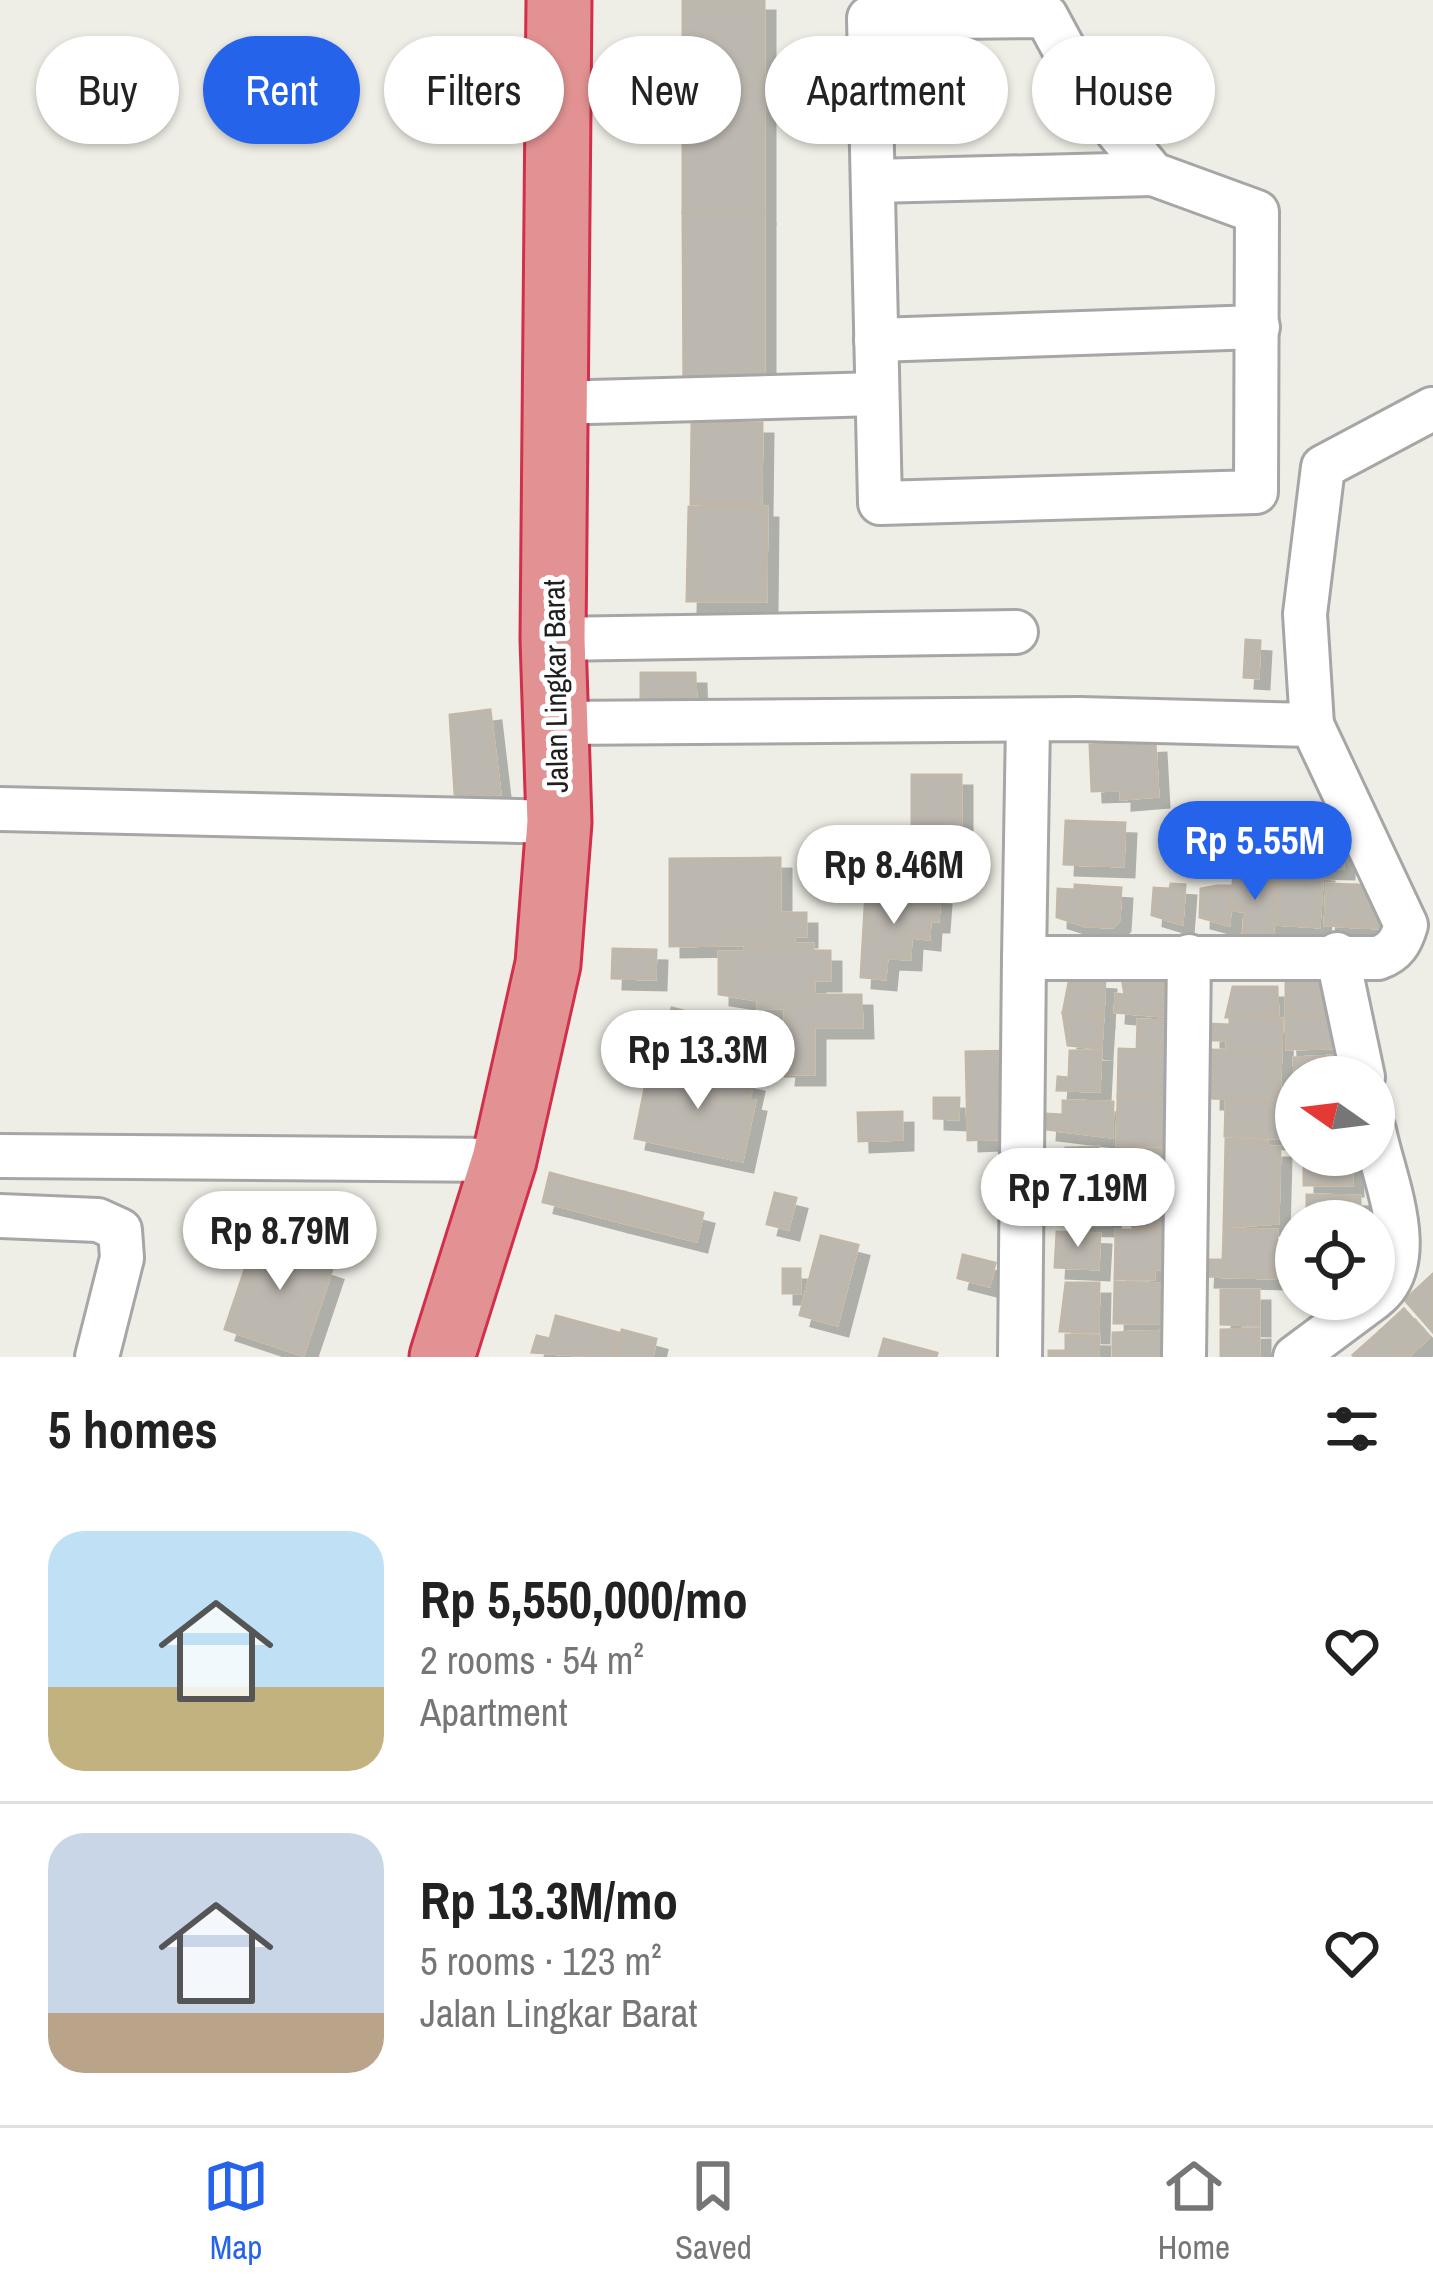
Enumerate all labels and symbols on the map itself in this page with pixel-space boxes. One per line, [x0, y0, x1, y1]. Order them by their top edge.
street label: Jalan Lingkar Barat [533, 579, 577, 793]
pin: Rp 5.55M [1131, 801, 1379, 903]
pin: Rp 8.46M [770, 825, 1018, 927]
pin: Rp 13.3M [574, 1010, 822, 1112]
north arrow [1275, 1056, 1395, 1176]
pin: Rp 7.19M [954, 1148, 1202, 1250]
pin: Rp 8.79M [156, 1191, 404, 1293]

